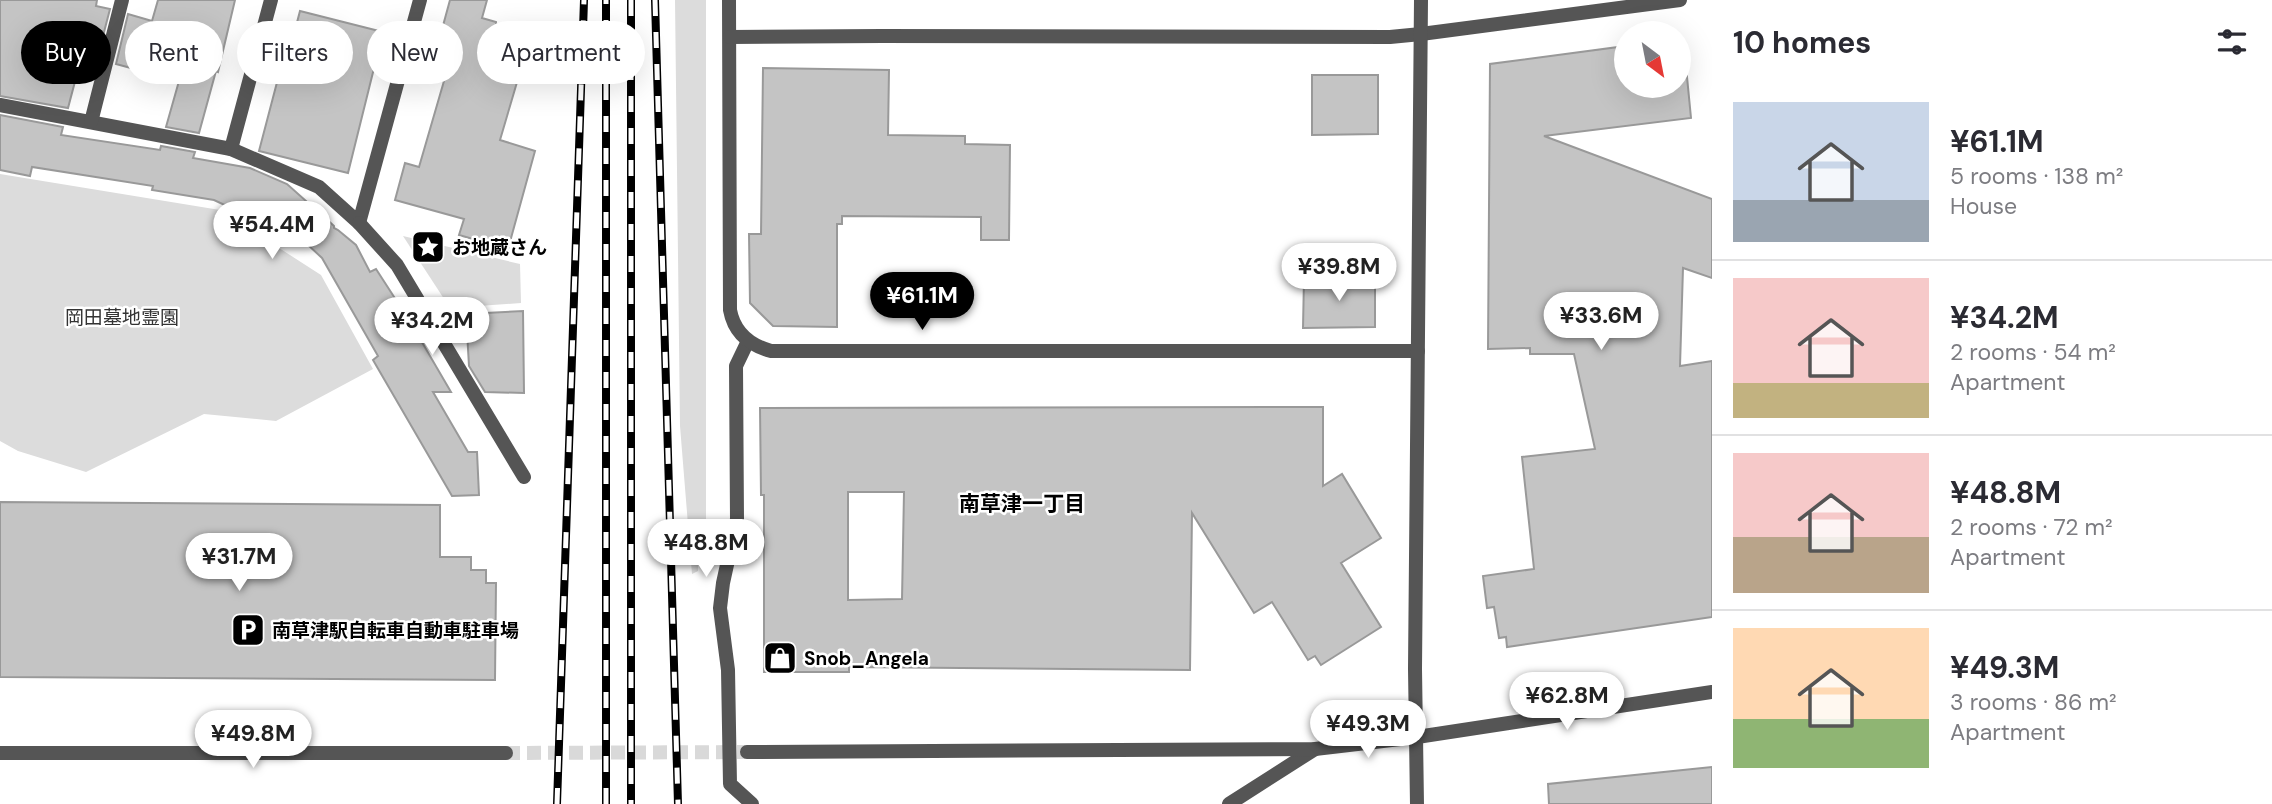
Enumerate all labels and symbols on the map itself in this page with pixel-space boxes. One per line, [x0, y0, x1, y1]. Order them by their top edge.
north arrow [1614, 21, 1690, 98]
pin: ¥54.4M [215, 202, 329, 261]
place icon: お地蔵さん [409, 228, 447, 266]
place label: お地蔵さん [452, 235, 547, 260]
pin: ¥39.8M [1282, 244, 1396, 303]
pin: ¥61.1M [865, 272, 979, 332]
pin: ¥33.6M [1544, 292, 1658, 352]
pin: ¥34.2M [375, 298, 489, 357]
park label: 岡田墓地霊園 [65, 305, 179, 330]
district label: 南草津一丁目 [959, 490, 1085, 518]
pin: ¥48.8M [649, 520, 763, 579]
pin: ¥31.7M [182, 534, 296, 593]
parking icon: 南草津駅自転車自動車駐車場 [229, 611, 267, 649]
place label: 南草津駅自転車自動車駐車場 [272, 618, 519, 643]
shop icon: Snob_Angela [761, 639, 799, 677]
place label: Snob_Angela [804, 646, 929, 671]
pin: ¥62.8M [1510, 672, 1624, 732]
pin: ¥49.3M [1311, 700, 1425, 760]
pin: ¥49.8M [196, 710, 310, 770]

